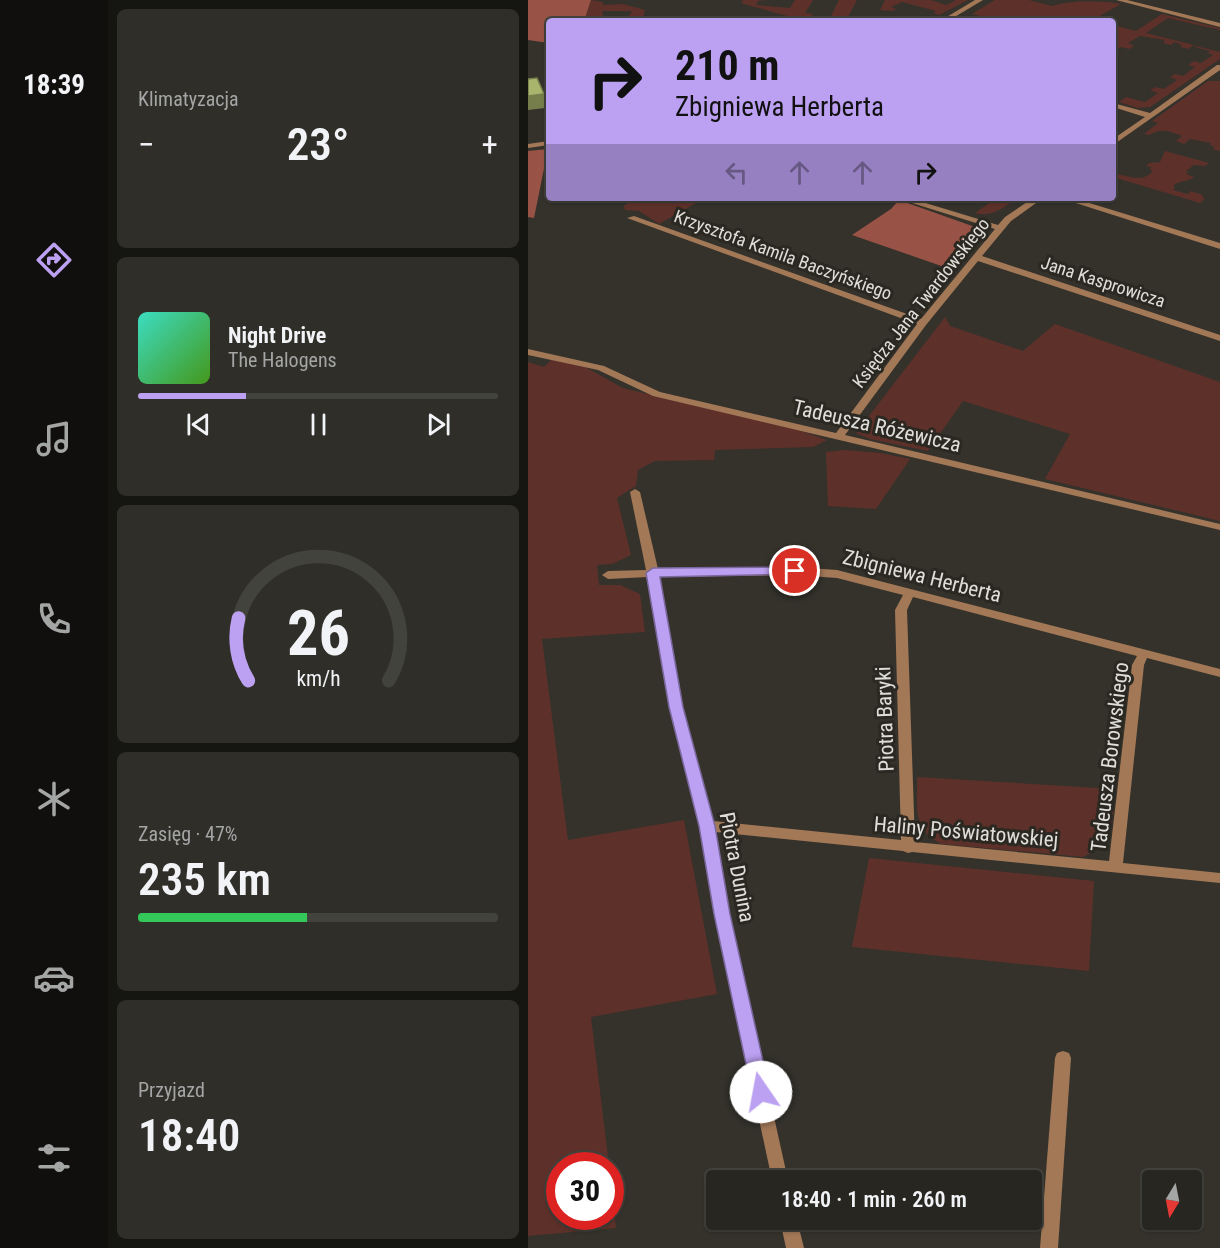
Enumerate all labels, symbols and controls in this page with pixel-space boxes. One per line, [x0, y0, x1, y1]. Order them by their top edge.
text: 210 m [675, 41, 780, 90]
icon: right [576, 42, 654, 120]
text: 18:39 [23, 69, 85, 101]
text: Klimatyzacja [138, 87, 239, 111]
text: Zbigniewa Herberta [675, 91, 884, 123]
text: 23° [287, 118, 349, 171]
text: − [138, 125, 155, 164]
text: + [482, 125, 498, 164]
icon: left [720, 156, 753, 189]
icon: ahead [783, 156, 816, 189]
icon: ahead [846, 156, 879, 189]
icon: right [909, 156, 942, 189]
street label: Krzysztofa Kamila Baczyńskiego [671, 205, 895, 304]
street label: Księdza Jana Twardowskiego [848, 214, 993, 392]
icon: directions [33, 239, 75, 281]
street label: Jana Kasprowicza [1038, 252, 1168, 311]
text: Night Drive [228, 323, 326, 348]
text: The Halogens [228, 348, 337, 372]
street label: Tadeusza Różewicza [791, 395, 963, 457]
icon: previous [182, 408, 215, 441]
icon: pause [302, 408, 335, 441]
icon: next [422, 408, 455, 441]
icon: music [33, 418, 75, 460]
pin [769, 545, 820, 596]
street label: Zbigniewa Herberta [840, 545, 1004, 607]
icon: arrive [778, 554, 811, 587]
text: 26 [286, 597, 350, 670]
icon: phone [33, 598, 75, 640]
street label: Tadeusza Borowskiego [1086, 661, 1134, 853]
text: km/h [296, 666, 340, 691]
street label: Piotra Baryki [871, 666, 899, 772]
icon: climate [33, 778, 75, 820]
street label: Piotra Dunina [715, 810, 759, 924]
street label: Haliny Poświatowskiej [873, 812, 1059, 852]
text: Zasięg · 47% [138, 822, 237, 846]
text: 235 km [138, 853, 271, 906]
icon: car [33, 957, 75, 999]
position arrow [729, 1060, 793, 1124]
text: Przyjazd [138, 1078, 205, 1102]
text: 18:40 [138, 1109, 240, 1162]
icon: filters [33, 1137, 75, 1179]
speed limit sign: 30 [546, 1152, 624, 1230]
north arrow [1142, 1170, 1202, 1230]
map controls [1142, 1170, 1202, 1230]
text: 18:40 · 1 min · 260 m [781, 1187, 967, 1212]

